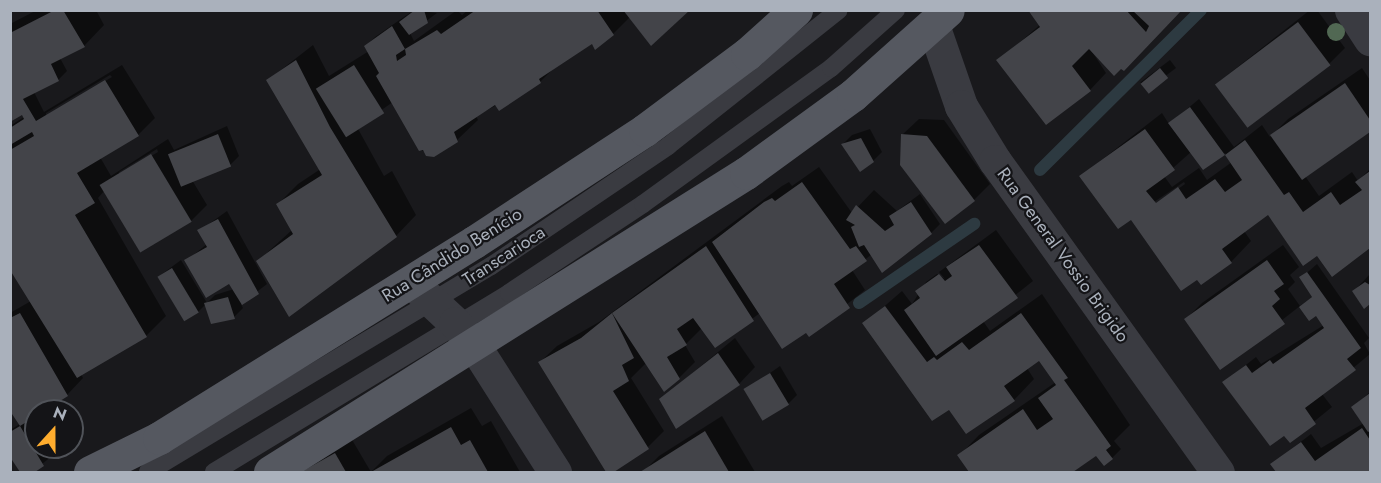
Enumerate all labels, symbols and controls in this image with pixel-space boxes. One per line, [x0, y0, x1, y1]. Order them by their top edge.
street label: Rua General Vossio Brigido [992, 163, 1134, 347]
street label: Rua Cândido Benício [378, 203, 526, 307]
street label: Transcarioca [459, 221, 549, 291]
north arrow [24, 399, 84, 459]
text: N [50, 401, 70, 427]

